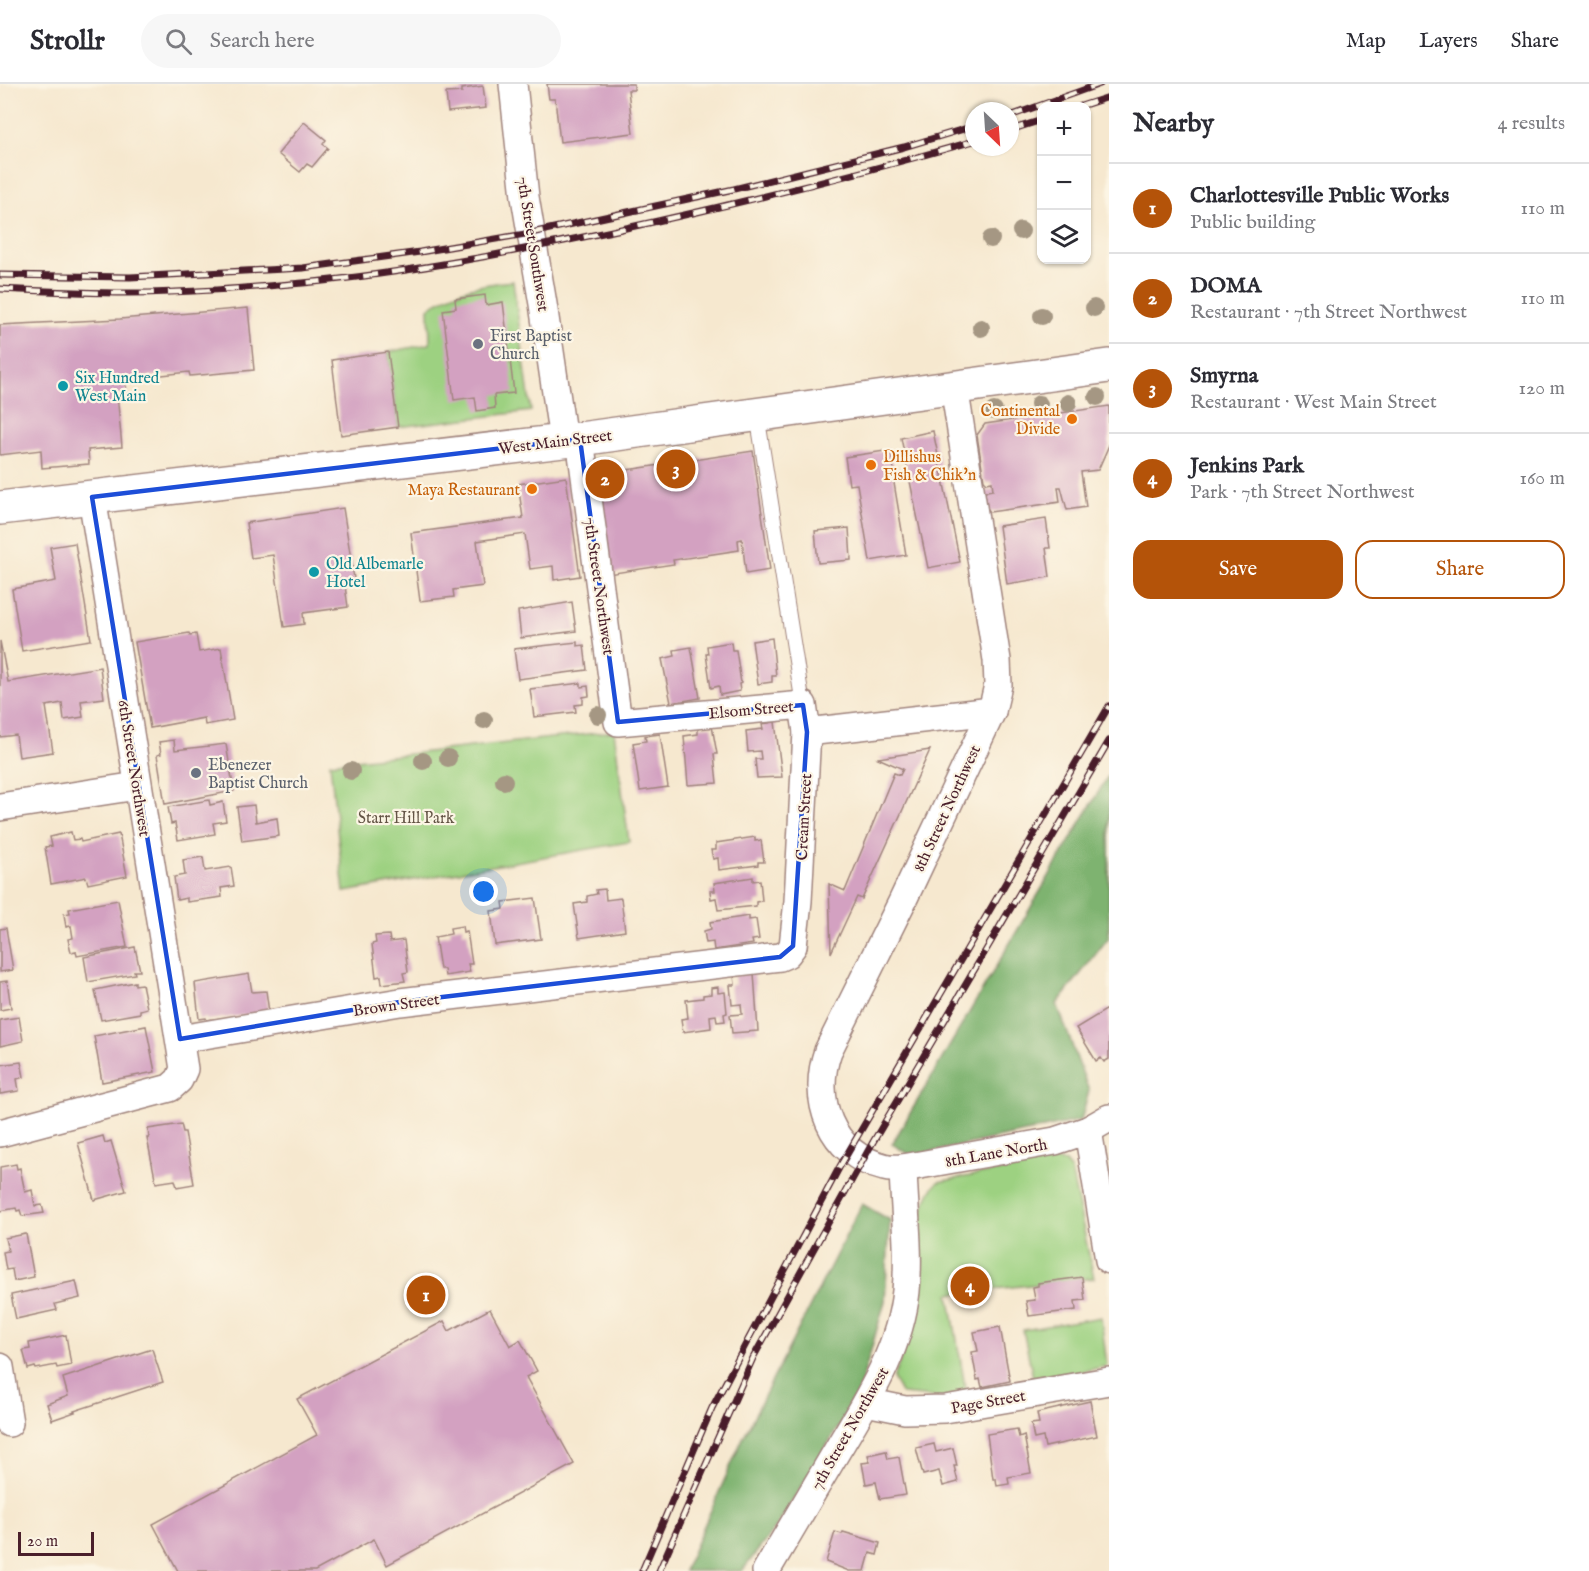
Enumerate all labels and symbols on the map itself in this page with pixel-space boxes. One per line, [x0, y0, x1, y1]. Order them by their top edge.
north arrow [965, 102, 1019, 156]
street label: 7th Street Southwest [512, 176, 553, 314]
place label: First Baptist Church [490, 327, 572, 365]
marker: First Baptist Church [471, 337, 485, 351]
place label: Six Hundred West Main [75, 369, 160, 407]
marker: Six Hundred West Main [56, 379, 70, 393]
place label: Continental Divide [981, 402, 1061, 440]
marker: Continental Divide [1065, 412, 1079, 426]
street label: West Main Street [497, 426, 614, 460]
pin: 3 [656, 446, 696, 492]
place label: Dillishus Fish & Chik'n [883, 448, 977, 486]
pin: 2 [586, 456, 624, 502]
marker: Dillishus Fish & Chik'n [864, 458, 878, 472]
place label: Maya Restaurant [408, 481, 521, 501]
marker: Maya Restaurant [525, 482, 539, 496]
street label: 7th Street Northwest [578, 516, 618, 657]
place label: Old Albemarle Hotel [326, 555, 424, 593]
marker: Old Albemarle Hotel [307, 565, 321, 579]
street label: Elsom Street [708, 697, 795, 725]
street label: 6th Street Northwest [112, 699, 154, 839]
street label: 8th Street Northwest [910, 742, 986, 875]
place label: Ebenezer Baptist Church [208, 756, 308, 794]
marker: Ebenezer Baptist Church [189, 766, 203, 780]
street label: Cream Street [793, 773, 817, 861]
park label: Starr Hill Park [358, 809, 455, 829]
your location [469, 877, 498, 906]
street label: Brown Street [352, 990, 441, 1022]
street label: 8th Lane North [944, 1135, 1049, 1173]
pin: 4 [950, 1264, 990, 1308]
pin: 1 [406, 1272, 446, 1318]
street label: 7th Street Northwest [807, 1363, 894, 1494]
street label: Page Street [950, 1386, 1028, 1419]
scale bar [18, 1529, 94, 1556]

